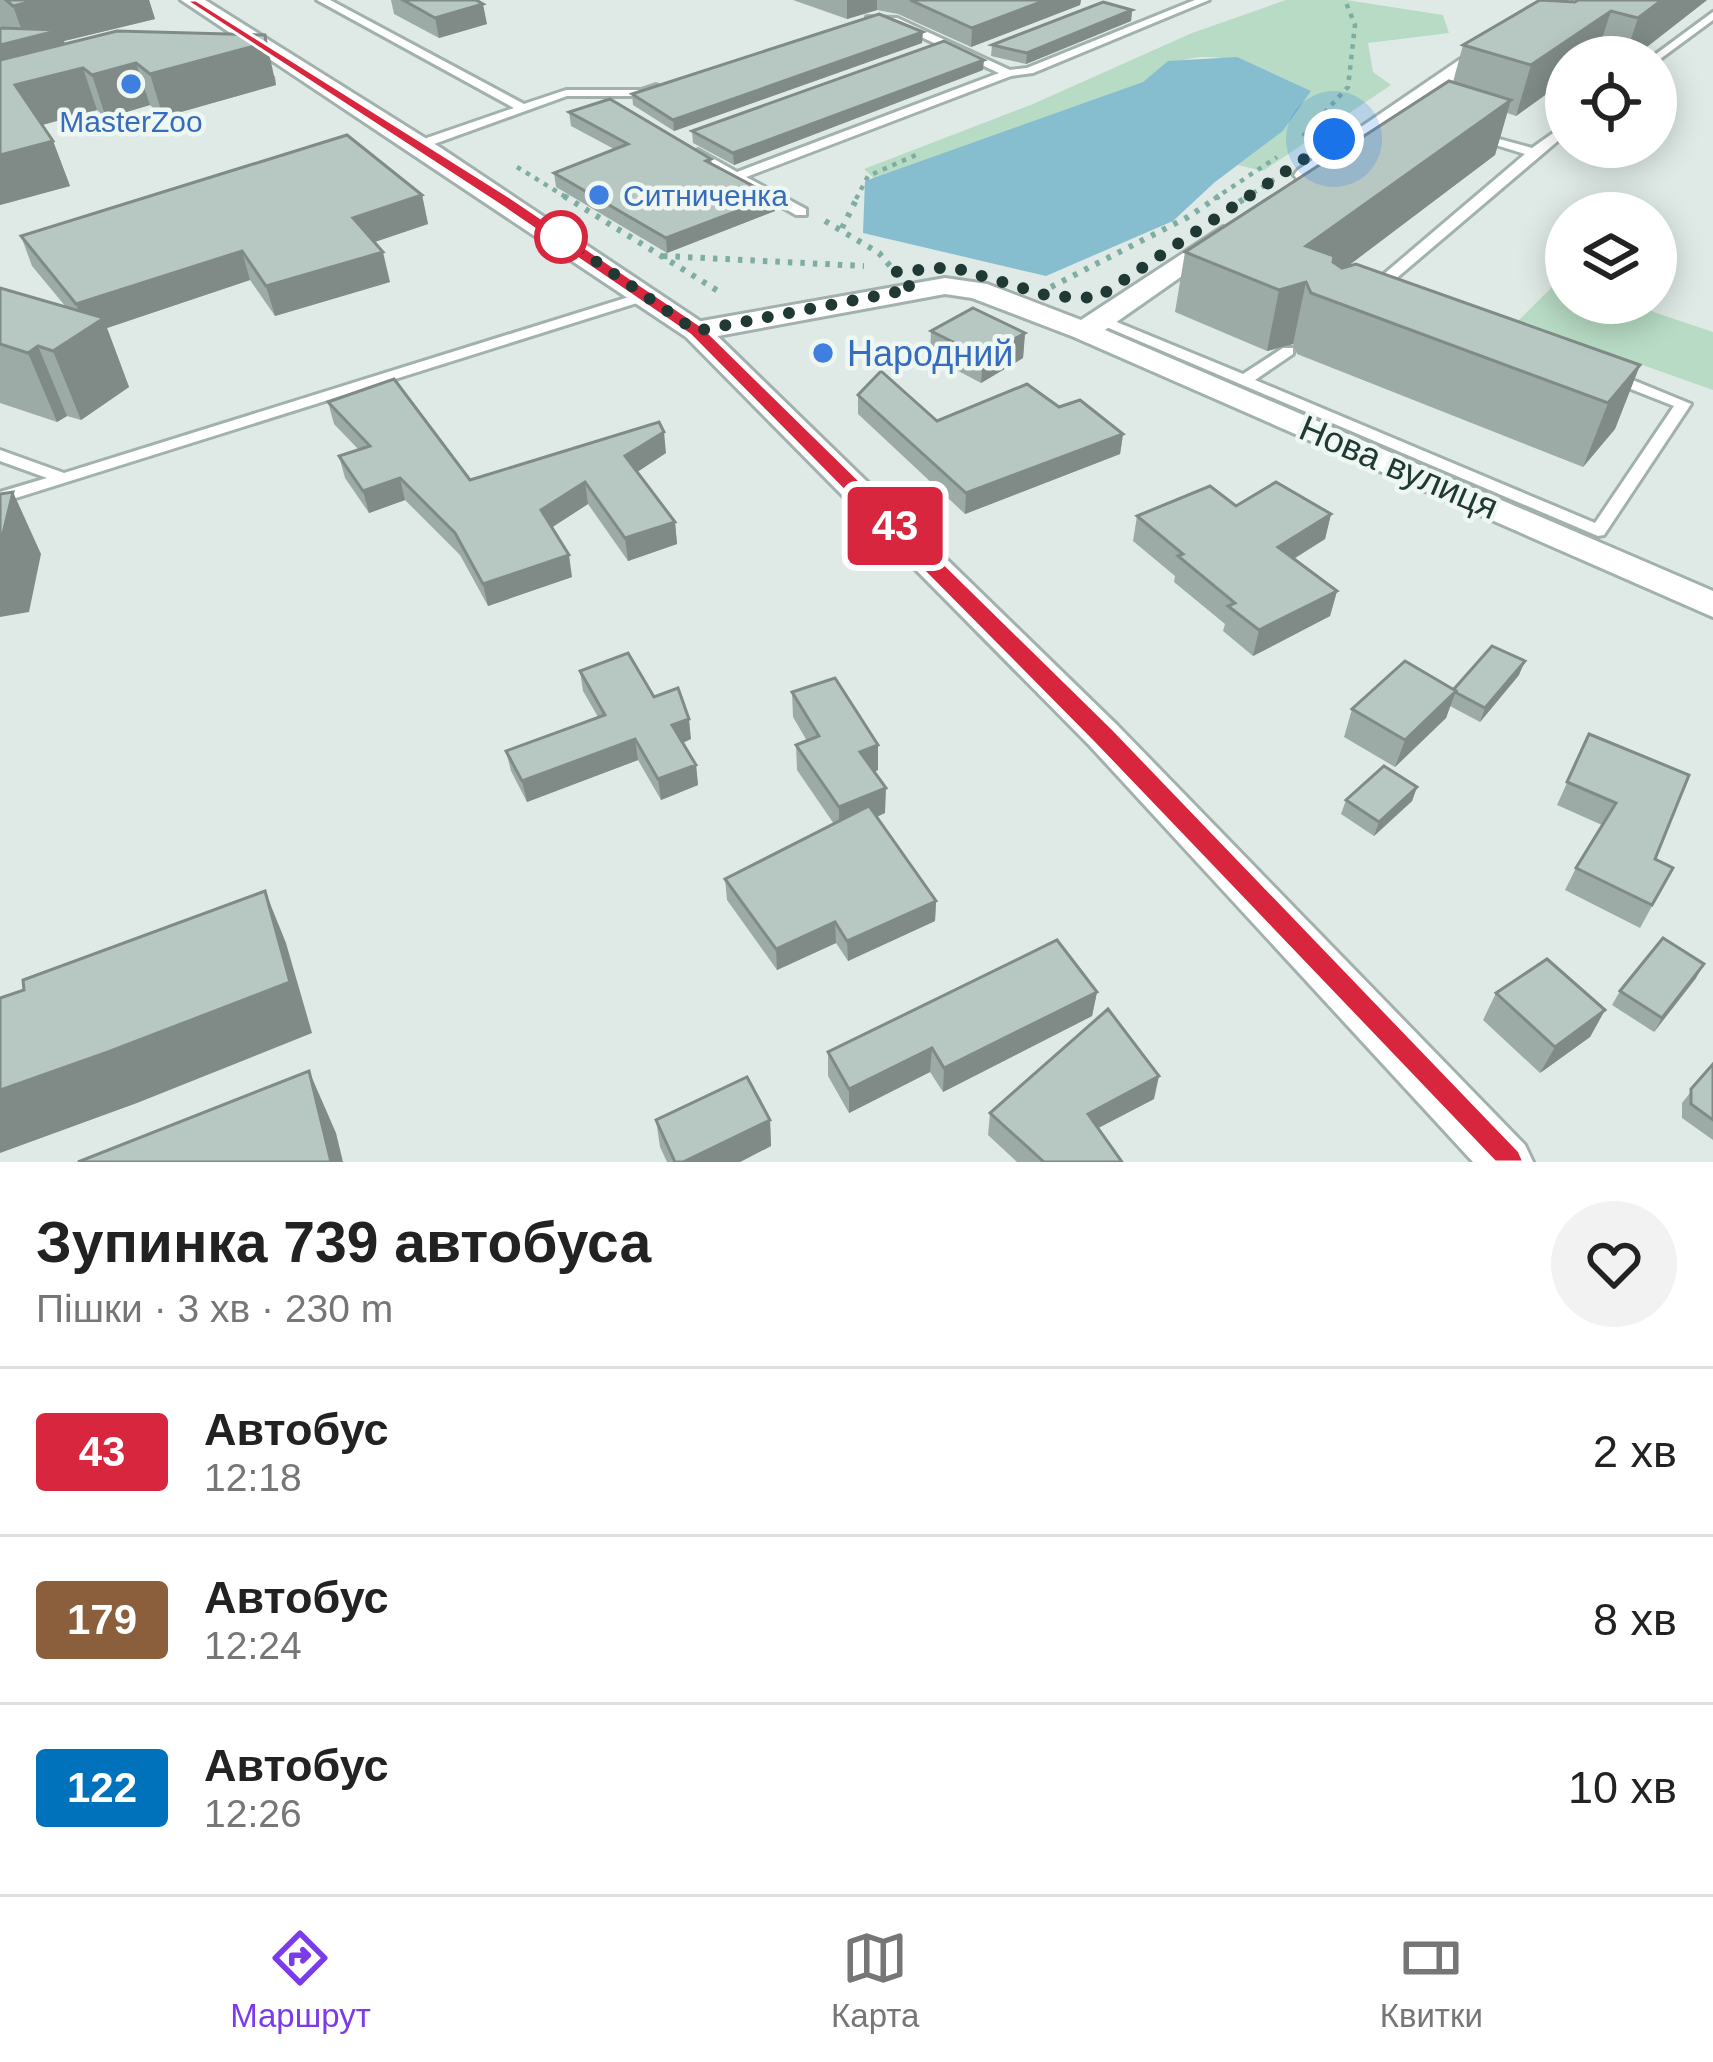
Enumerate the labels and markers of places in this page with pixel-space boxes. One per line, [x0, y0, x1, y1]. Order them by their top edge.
marker: MasterZoo [118, 71, 144, 97]
place label: MasterZoo [59, 105, 203, 138]
place label: Ситниченка [623, 179, 788, 212]
marker: Ситниченка [586, 182, 612, 208]
unlabelled marker [536, 212, 586, 262]
place label: Народний [847, 333, 1013, 374]
marker: Народний [810, 340, 836, 366]

